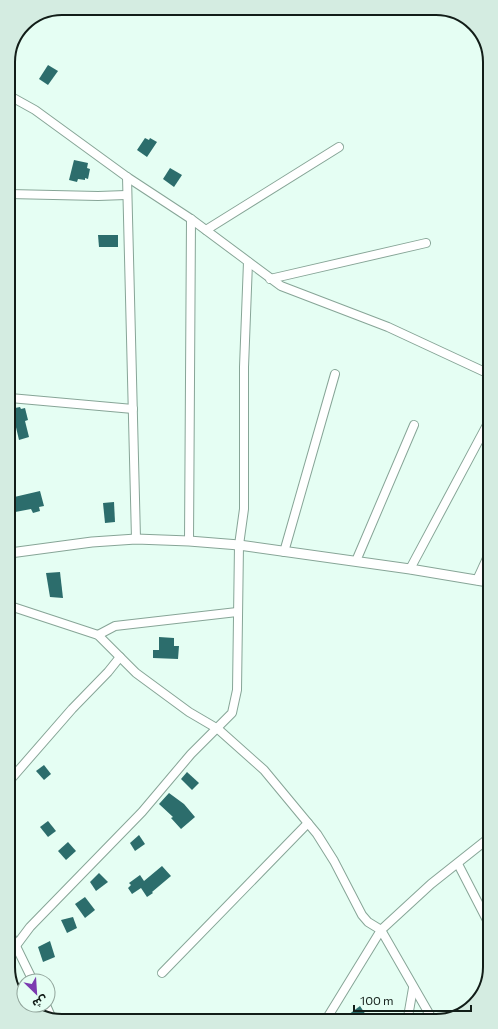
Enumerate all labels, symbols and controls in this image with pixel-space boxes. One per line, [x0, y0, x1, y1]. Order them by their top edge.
north arrow [16, 973, 56, 1013]
scale bar [354, 987, 471, 1013]
text: ش [30, 993, 50, 1012]
text: 100 m [360, 993, 394, 1007]

